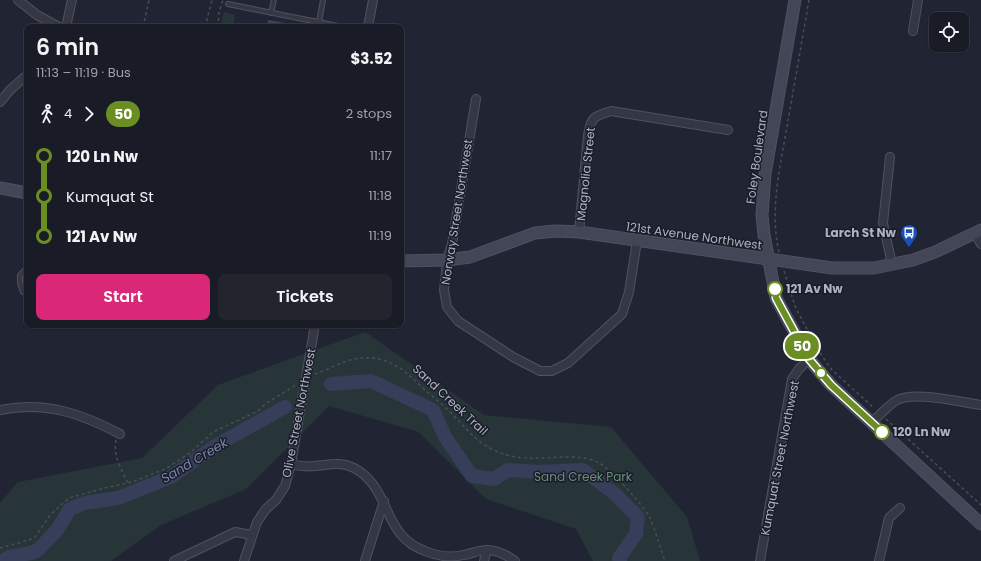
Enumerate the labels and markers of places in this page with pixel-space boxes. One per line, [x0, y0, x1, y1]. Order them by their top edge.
bus stop icon: Larch St Nw [899, 223, 919, 248]
place label: Larch St Nw [825, 224, 897, 241]
place label: 121 Av Nw [786, 280, 843, 297]
marker: 121 Av Nw [767, 281, 783, 297]
unlabelled marker [815, 367, 827, 379]
place label: 120 Ln Nw [893, 423, 951, 440]
marker: 120 Ln Nw [874, 424, 890, 440]

